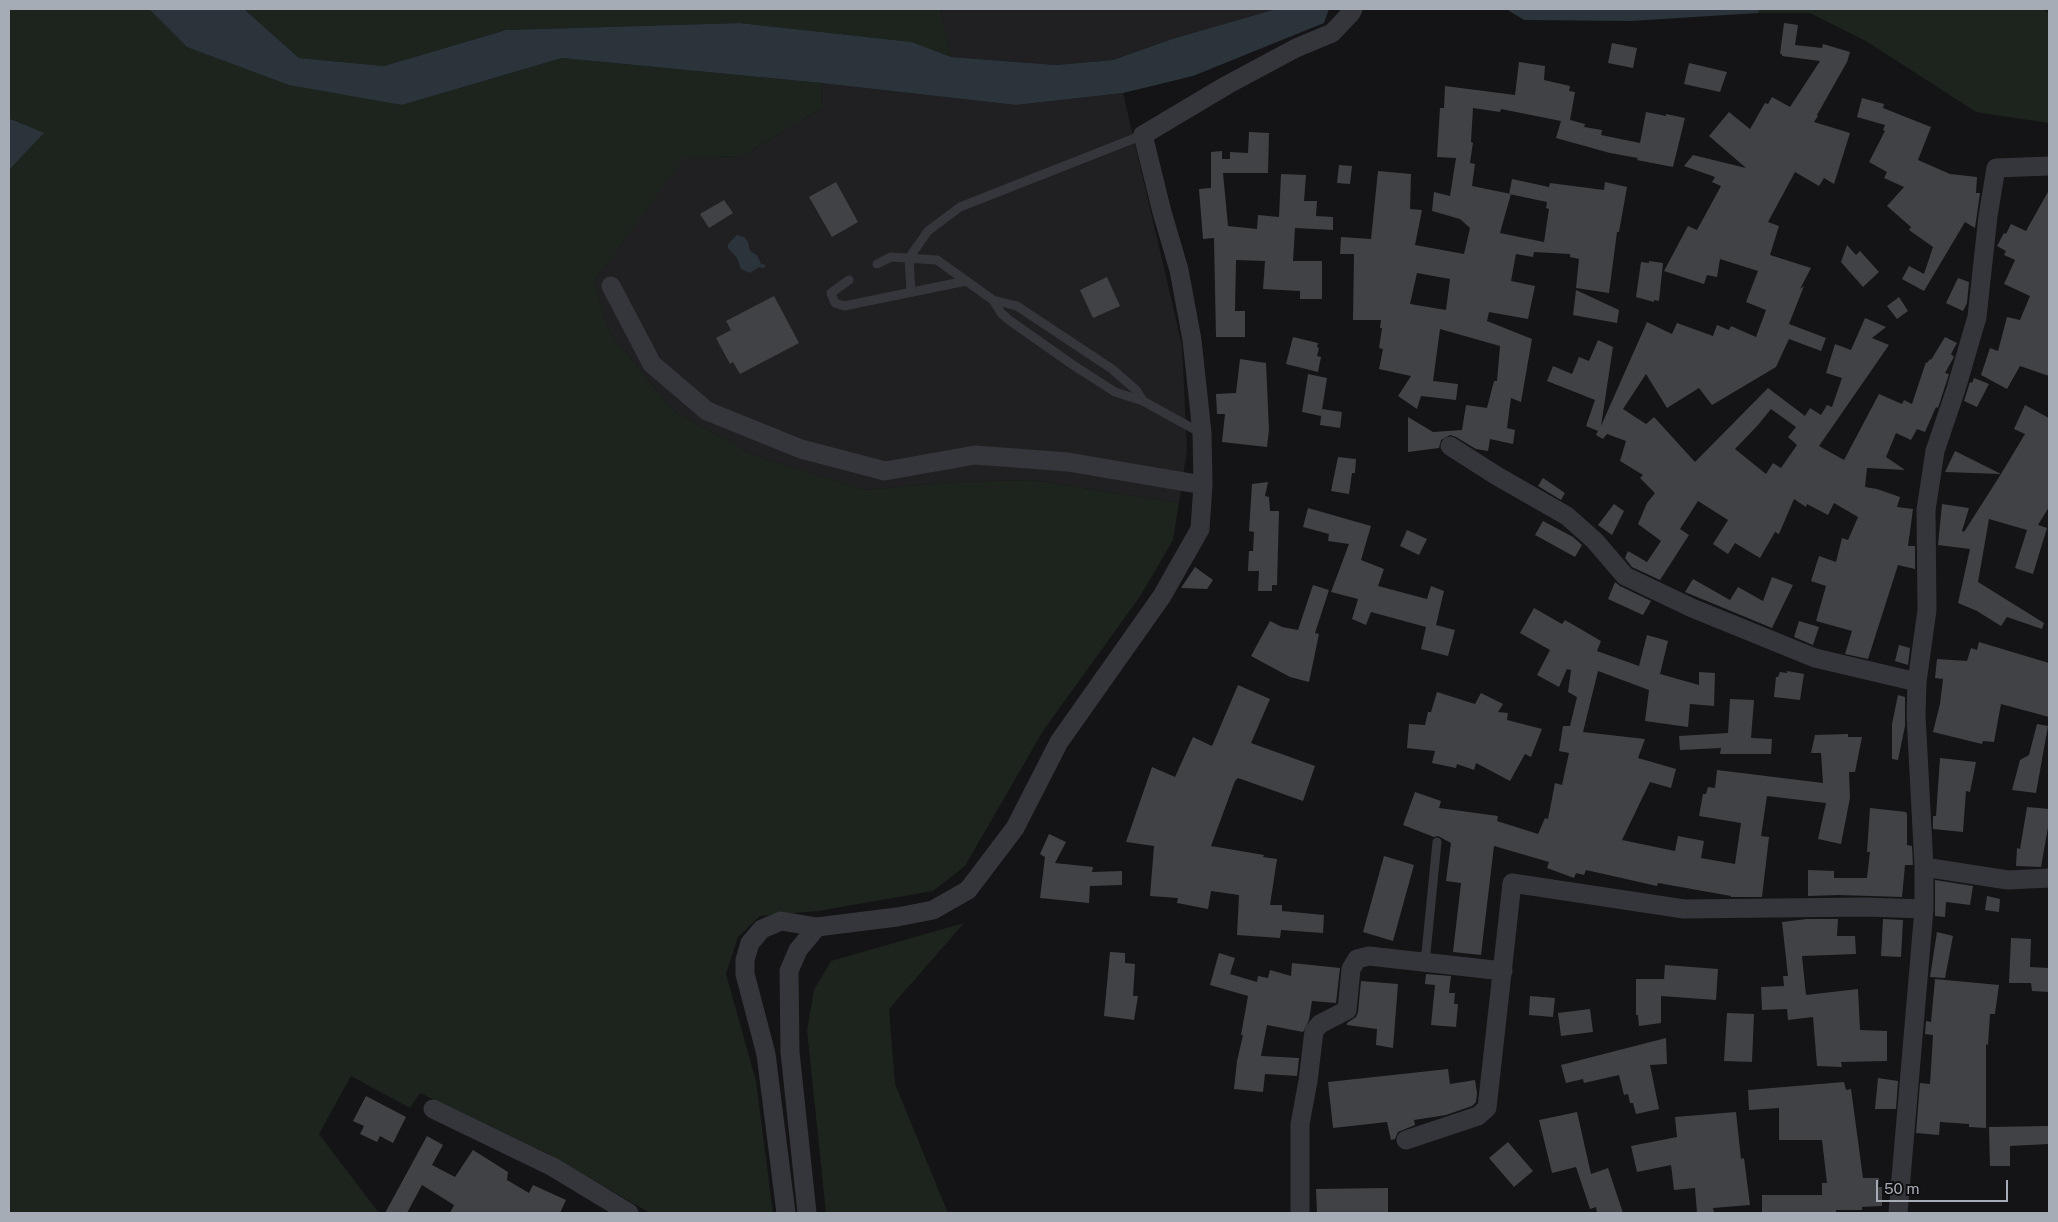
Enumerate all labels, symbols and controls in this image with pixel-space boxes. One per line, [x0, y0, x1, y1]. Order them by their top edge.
scale bar [1878, 1170, 2010, 1202]
text: 50 m [1884, 1180, 1919, 1197]

